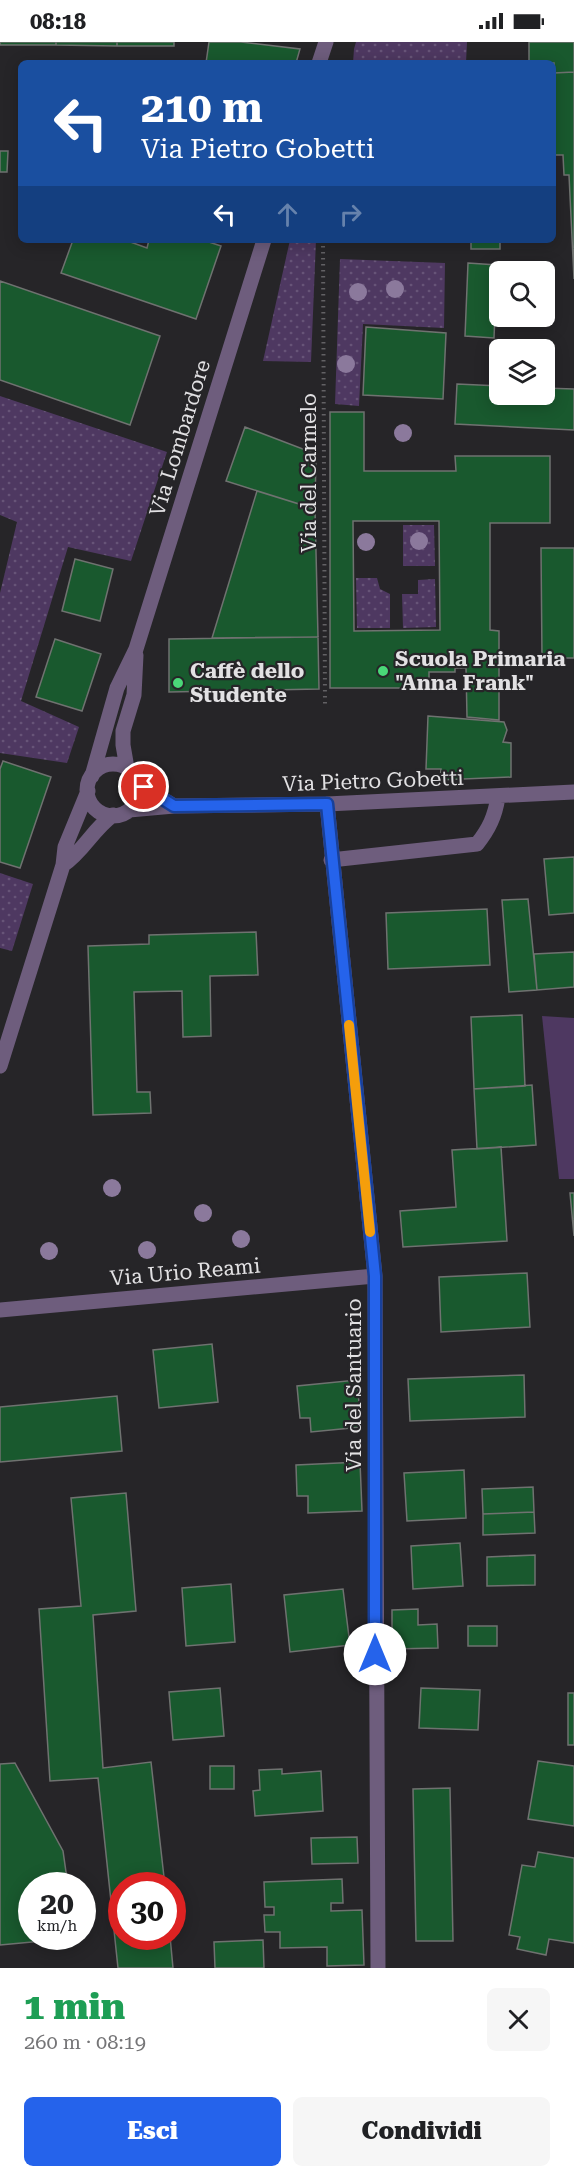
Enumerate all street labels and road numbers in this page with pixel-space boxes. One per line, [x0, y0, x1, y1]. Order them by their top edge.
street label: Via Lombardore [145, 357, 215, 519]
street label: Via del Carmelo [297, 393, 321, 553]
street label: Via Pietro Gobetti [282, 766, 464, 796]
street label: Via Urio Reami [109, 1253, 262, 1291]
street label: Via del Santuario [342, 1298, 366, 1472]

